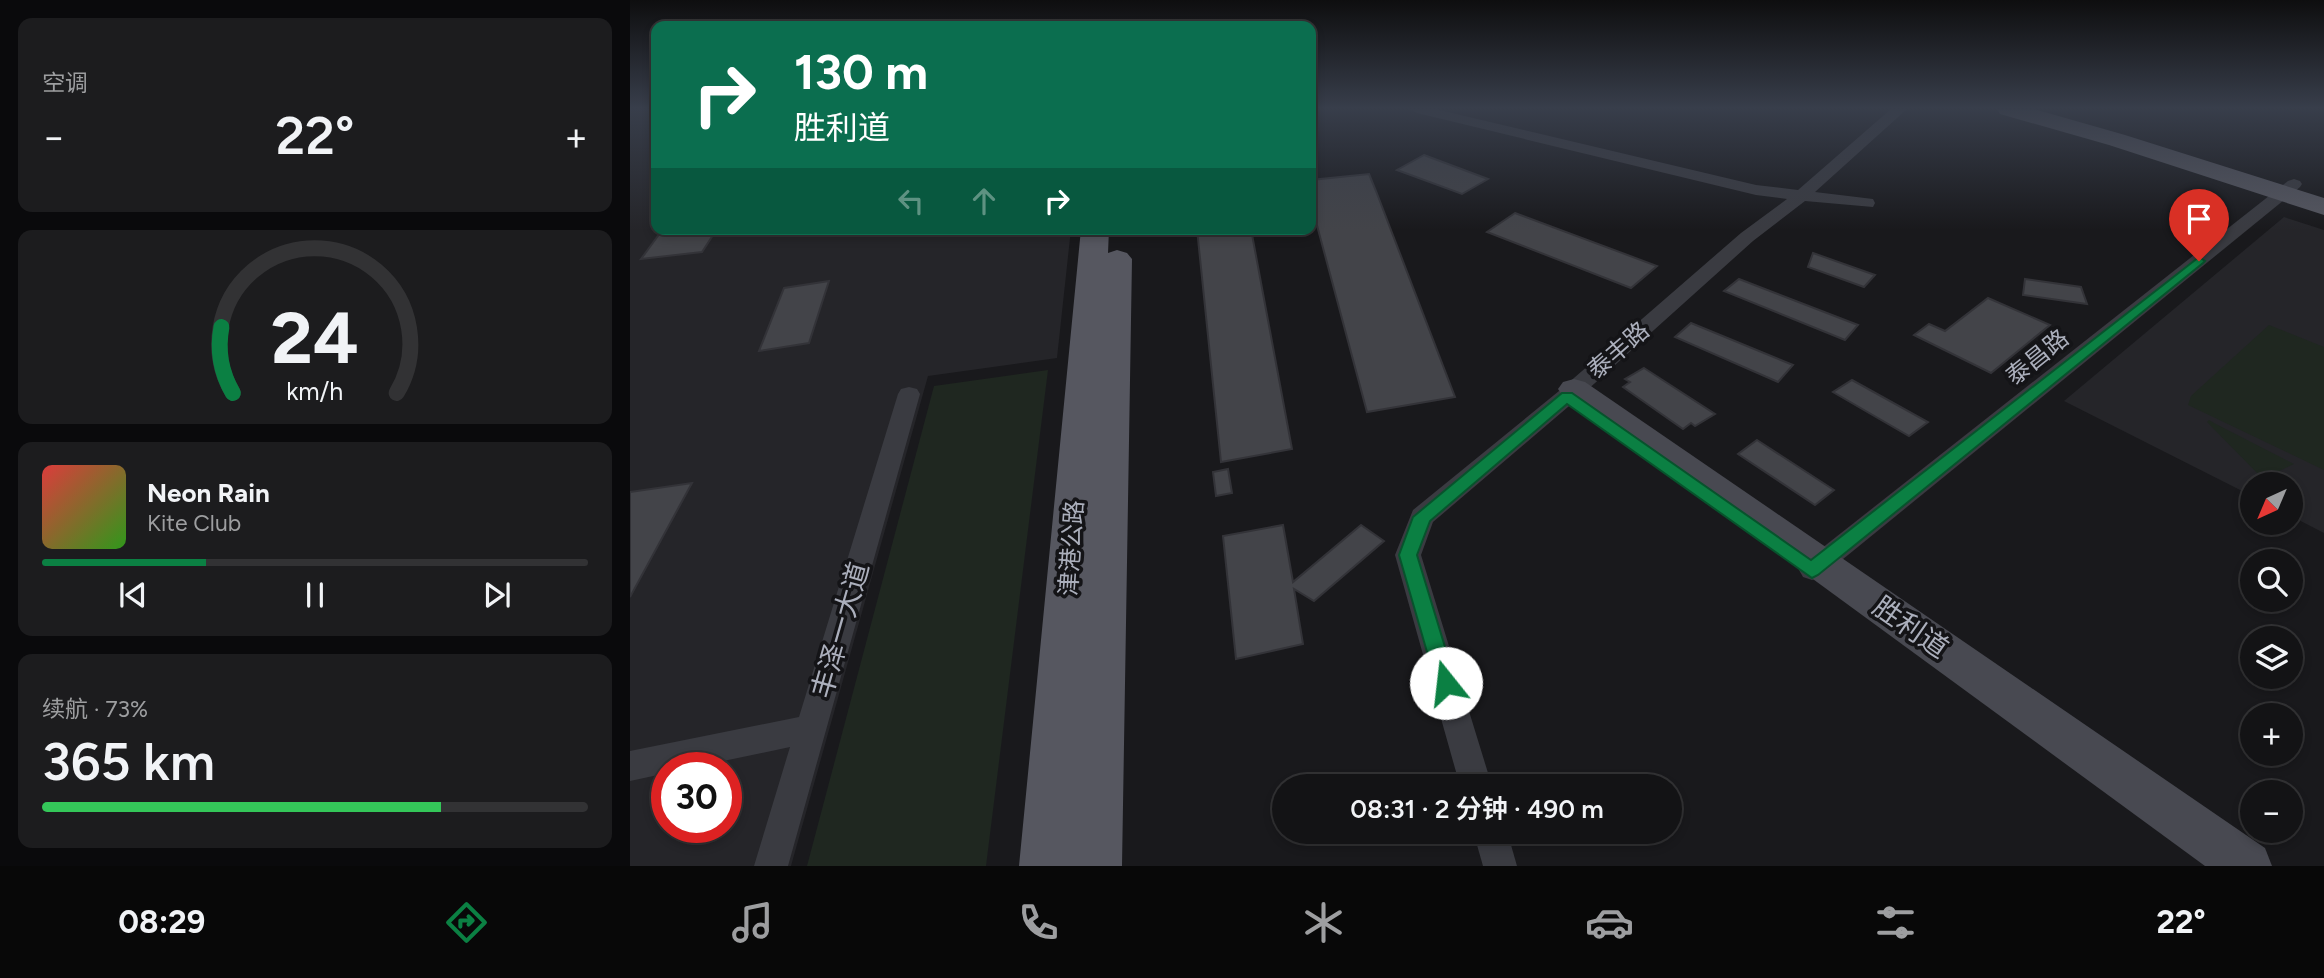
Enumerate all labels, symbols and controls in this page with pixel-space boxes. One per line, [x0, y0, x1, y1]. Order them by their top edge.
text: 130 m [794, 42, 928, 101]
icon: right [679, 49, 770, 140]
text: 空调 [42, 69, 88, 97]
text: 22° [276, 105, 354, 167]
text: 胜利道 [794, 109, 890, 147]
text: − [42, 114, 66, 160]
text: + [564, 114, 588, 160]
icon: left [892, 182, 930, 220]
icon: ahead [965, 182, 1003, 220]
icon: right [1038, 182, 1076, 220]
pin [2169, 189, 2229, 261]
icon: arrive [2180, 200, 2218, 238]
text: 24 [271, 294, 359, 381]
street label: 泰丰路 [1581, 315, 1655, 385]
street label: 泰昌路 [2000, 323, 2074, 391]
text: km/h [286, 376, 344, 406]
north arrow [2240, 472, 2303, 536]
map controls [2240, 472, 2303, 843]
text: Neon Rain [147, 477, 270, 509]
street label: 津港公路 [1053, 499, 1089, 597]
text: Kite Club [147, 509, 241, 537]
button: search [2240, 549, 2303, 612]
street label: 丰泽一大道 [804, 558, 876, 702]
icon: previous [114, 576, 152, 614]
icon: pause [296, 576, 334, 614]
icon: next [478, 576, 516, 614]
street label: 胜利道 [1867, 589, 1955, 665]
button: layers [2240, 626, 2303, 689]
position arrow [1409, 646, 1483, 720]
text: 续航 · 73% [42, 695, 148, 723]
button: + [2240, 703, 2303, 766]
text: 365 km [42, 731, 215, 793]
speed limit sign: 30 [651, 752, 742, 843]
button: − [2240, 780, 2303, 843]
text: 08:31 · 2 分钟 · 490 m [1350, 793, 1604, 825]
icon: directions [442, 898, 491, 947]
icon: music [728, 898, 777, 947]
icon: phone [1014, 898, 1063, 947]
icon: climate [1299, 898, 1348, 947]
icon: car [1585, 898, 1634, 947]
icon: filters [1871, 898, 1920, 947]
text: 08:29 [118, 903, 205, 941]
text: 22° [2156, 903, 2206, 941]

